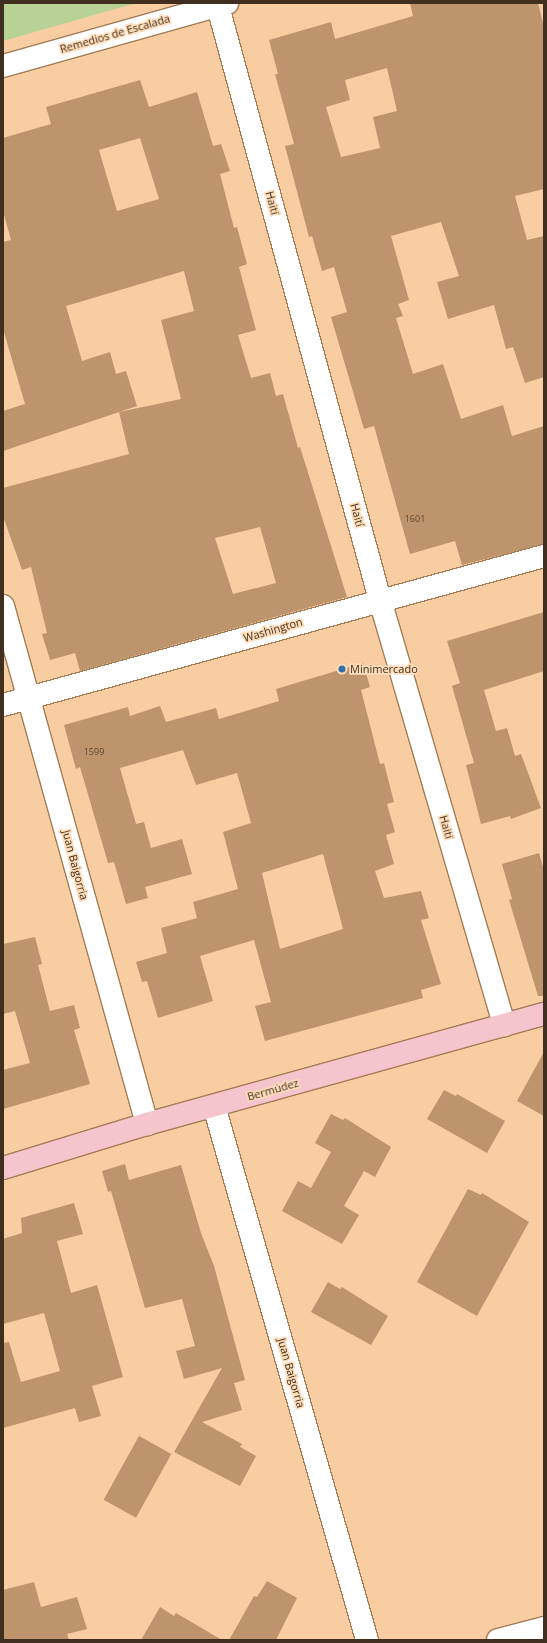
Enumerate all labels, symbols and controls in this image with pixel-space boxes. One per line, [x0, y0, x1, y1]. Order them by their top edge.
street label: Remedios de Escalada [58, 12, 172, 56]
street label: Haití [263, 190, 281, 216]
street label: Haití [348, 502, 366, 528]
house number: 1601 [405, 514, 425, 524]
street label: Washington [242, 615, 304, 645]
place label: Minimercado [350, 662, 418, 676]
marker: Minimercado [337, 664, 347, 674]
house number: 1599 [84, 747, 104, 757]
street label: Haití [436, 814, 456, 840]
street label: Juan Baigorria [59, 829, 91, 901]
street label: Bermúdez [246, 1076, 300, 1104]
street label: Juan Baigorria [275, 1337, 307, 1409]

